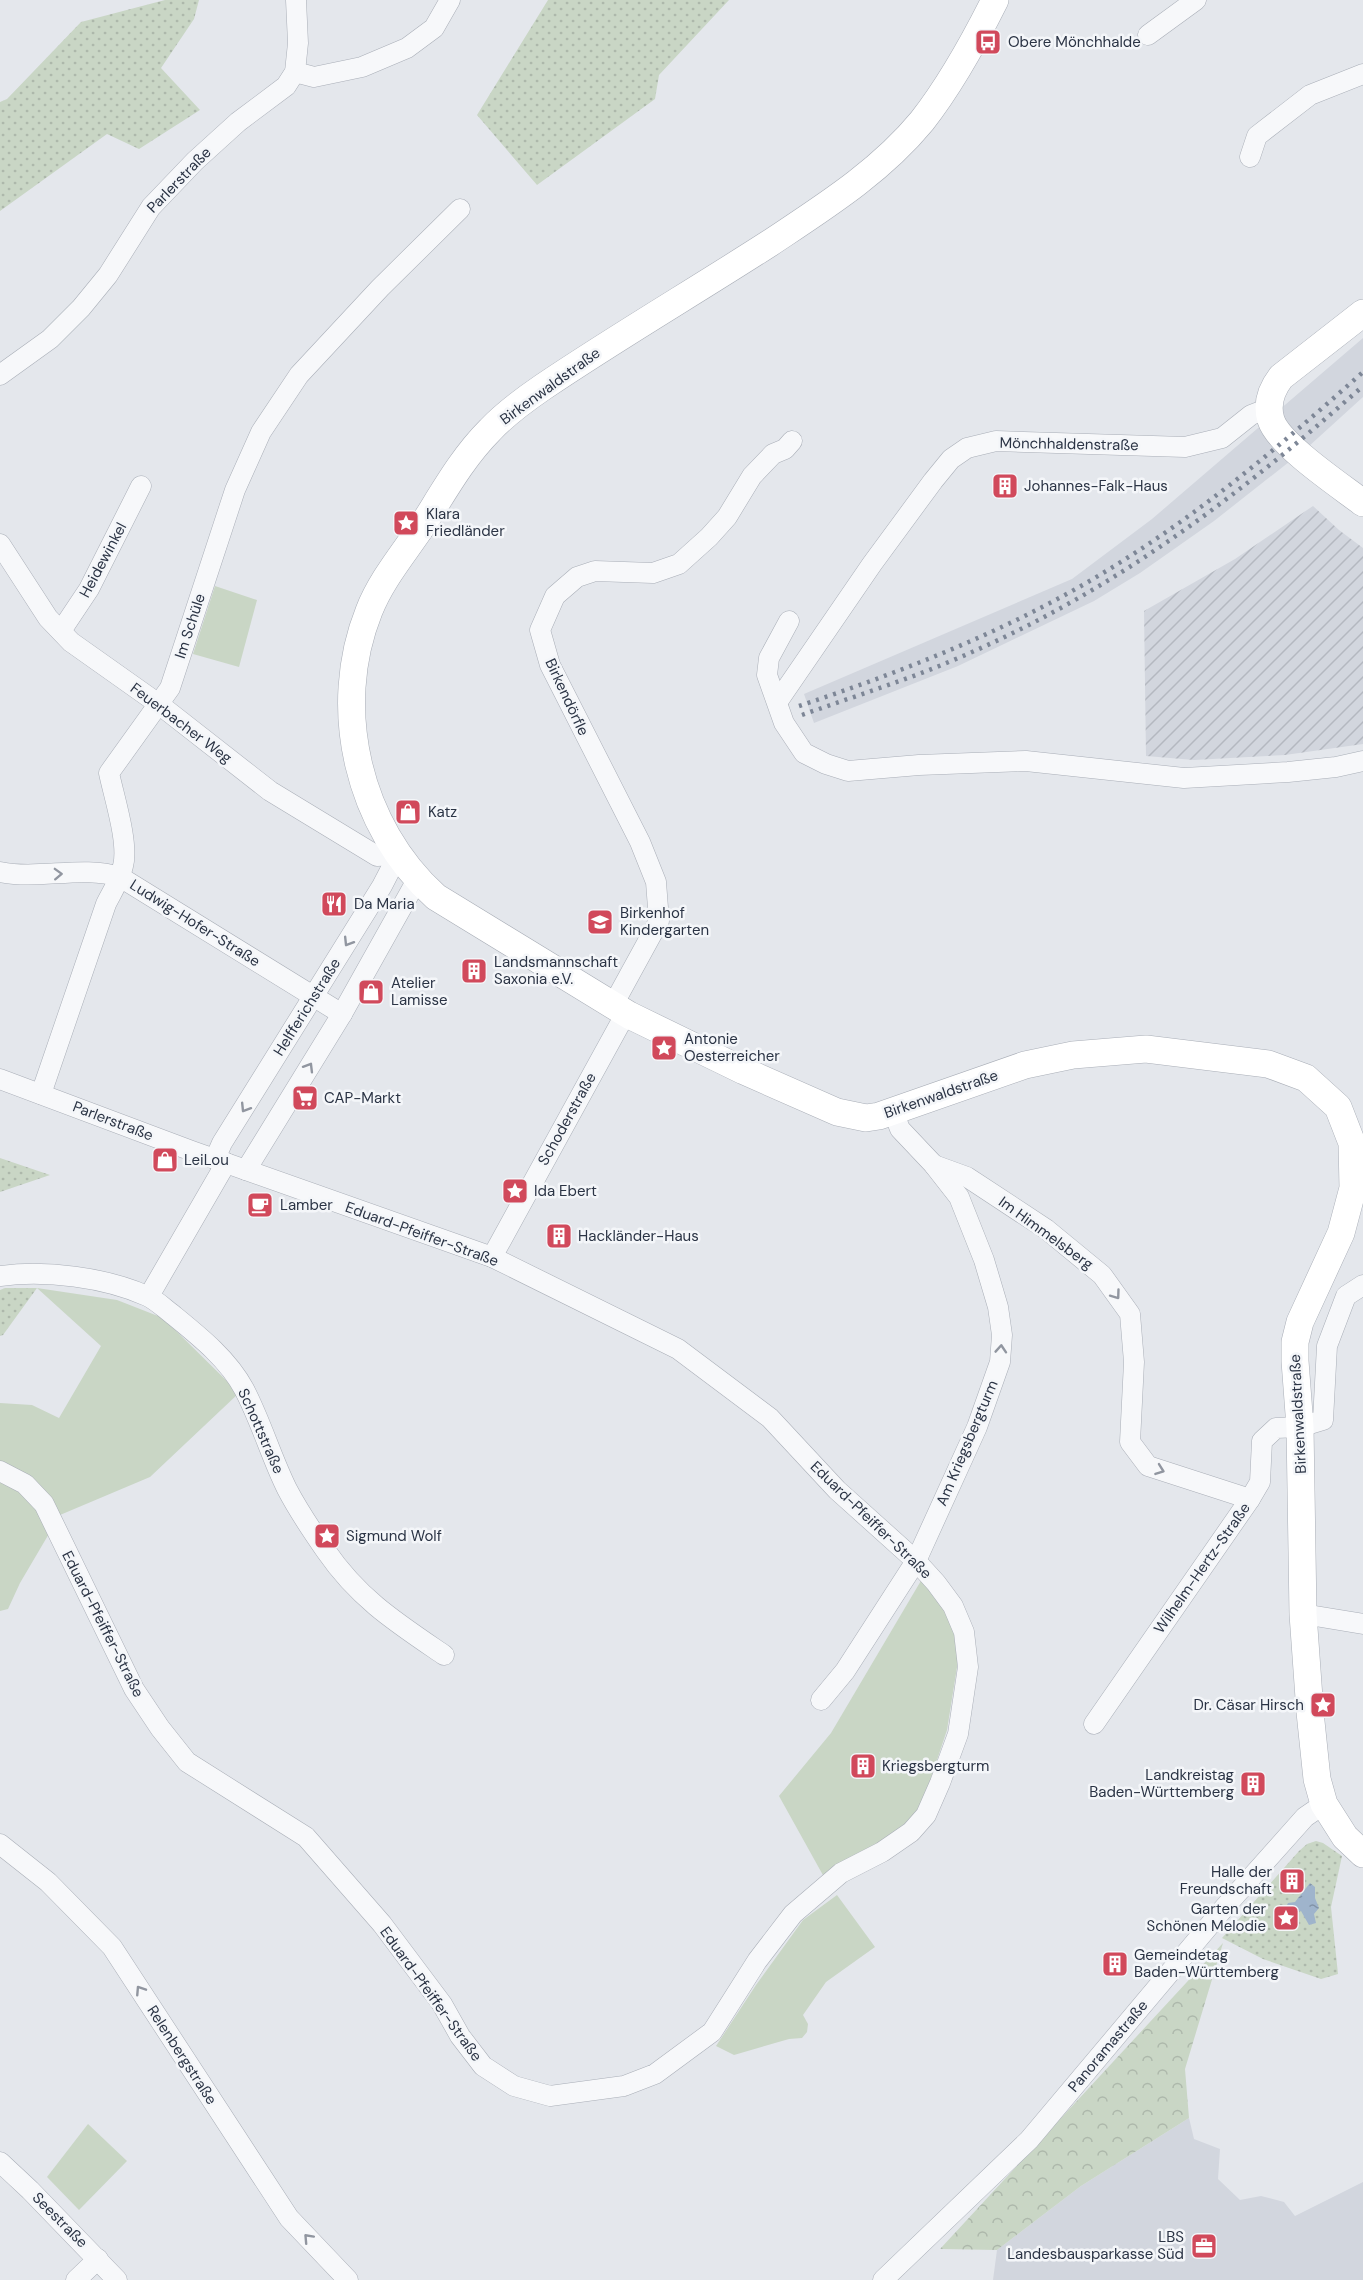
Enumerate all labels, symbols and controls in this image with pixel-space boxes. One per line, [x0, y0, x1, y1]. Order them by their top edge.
bus stop icon: Obere Mönchhalde [973, 27, 1003, 57]
place label: Obere Mönchhalde [1008, 32, 1141, 52]
street label: Parlerstraße [142, 143, 216, 217]
street label: Birkenwaldstraße [496, 343, 604, 429]
street label: Mönchhaldenstraße [999, 433, 1139, 455]
building icon: Johannes-Falk-Haus [990, 471, 1020, 501]
place label: Johannes-Falk-Haus [1024, 476, 1168, 496]
place label: Klara Friedländer [426, 504, 505, 541]
place icon: Klara Friedländer [391, 508, 421, 538]
street label: Heidewinkel [75, 519, 131, 601]
street label: Im Schüle [170, 591, 210, 661]
street label: Birkendörfle [540, 655, 594, 739]
street label: Feuerbacher Weg [126, 678, 236, 768]
shop icon: Katz [393, 797, 423, 827]
place label: Katz [428, 802, 457, 822]
one-way arrow [54, 867, 63, 880]
street label: Ludwig-Hofer-Straße [126, 875, 264, 971]
restaurant icon: Da Maria [319, 889, 349, 919]
place label: Da Maria [354, 894, 415, 914]
place label: Birkenhof Kindergarten [620, 903, 709, 940]
school or university icon: Birkenhof Kindergarten [585, 907, 615, 937]
one-way arrow [343, 936, 355, 946]
place label: Landsmannschaft Saxonia e.V. [494, 952, 618, 989]
street label: Helfferichstraße [269, 954, 345, 1060]
building icon: Landsmannschaft Saxonia e.V. [459, 956, 489, 986]
place label: Atelier Lamisse [391, 973, 448, 1010]
shop icon: Atelier Lamisse [356, 977, 386, 1007]
place label: Antonie Oesterreicher [684, 1029, 780, 1066]
place icon: Antonie Oesterreicher [649, 1033, 679, 1063]
one-way arrow [302, 1063, 314, 1073]
street label: Birkenwaldstraße [881, 1065, 1001, 1123]
street label: Schoderstraße [533, 1069, 601, 1169]
supermarket icon: CAP-Markt [290, 1083, 320, 1113]
place label: CAP-Markt [324, 1088, 401, 1108]
street label: Parlerstraße [70, 1097, 156, 1145]
one-way arrow [241, 1101, 252, 1112]
shop icon: LeiLou [150, 1145, 180, 1175]
place label: LeiLou [184, 1150, 229, 1170]
place icon: Ida Ebert [500, 1176, 530, 1206]
place label: Ida Ebert [534, 1181, 597, 1201]
cafe icon: Lamber [245, 1190, 275, 1220]
street label: Im Himmelsberg [995, 1192, 1097, 1274]
place label: Lamber [280, 1195, 333, 1215]
street label: Eduard-Pfeiffer-Straße [343, 1197, 501, 1271]
building icon: Hackländer-Haus [544, 1221, 574, 1251]
place label: Hackländer-Haus [578, 1226, 699, 1246]
one-way arrow [1109, 1288, 1120, 1299]
one-way arrow [994, 1345, 1007, 1354]
street label: Birkenwaldstraße [1285, 1354, 1311, 1474]
street label: Am Kriegsbergturm [931, 1377, 1003, 1509]
street label: Schottstraße [233, 1385, 289, 1477]
street label: Eduard-Pfeiffer-Straße [806, 1457, 936, 1583]
one-way arrow [1154, 1463, 1165, 1476]
street label: Wilhelm-Hertz-Straße [1149, 1499, 1255, 1637]
place icon: Sigmund Wolf [312, 1521, 342, 1551]
place label: Sigmund Wolf [346, 1526, 442, 1546]
street label: Eduard-Pfeiffer-Straße [57, 1547, 149, 1701]
place icon: Dr. Cäsar Hirsch [1308, 1690, 1338, 1720]
place label: Dr. Cäsar Hirsch [1194, 1695, 1304, 1715]
building icon: Kriegsbergturm [848, 1751, 878, 1781]
place label: Kriegsbergturm [882, 1756, 989, 1776]
place label: Landkreistag Baden-Württemberg [1089, 1765, 1234, 1802]
building icon: Landkreistag Baden-Württemberg [1238, 1769, 1268, 1799]
place label: Halle der Freundschaft [1180, 1862, 1272, 1899]
building icon: Halle der Freundschaft [1277, 1866, 1307, 1896]
place label: Garten der Schönen Melodie [1147, 1899, 1266, 1936]
place icon: Garten der Schönen Melodie [1271, 1903, 1301, 1933]
street label: Eduard-Pfeiffer-Straße [375, 1923, 487, 2065]
place label: Gemeindetag Baden-Württemberg [1134, 1945, 1279, 1982]
building icon: Gemeindetag Baden-Württemberg [1100, 1949, 1130, 1979]
one-way arrow [136, 1985, 147, 1996]
street label: Panoramastraße [1064, 1996, 1152, 2096]
street label: Relenbergstraße [143, 2002, 221, 2108]
street label: Seestraße [28, 2188, 92, 2252]
place label: LBS Landesbausparkasse Süd [1007, 2227, 1184, 2264]
office icon: LBS Landesbausparkasse Süd [1189, 2231, 1219, 2261]
one-way arrow [304, 2234, 315, 2245]

